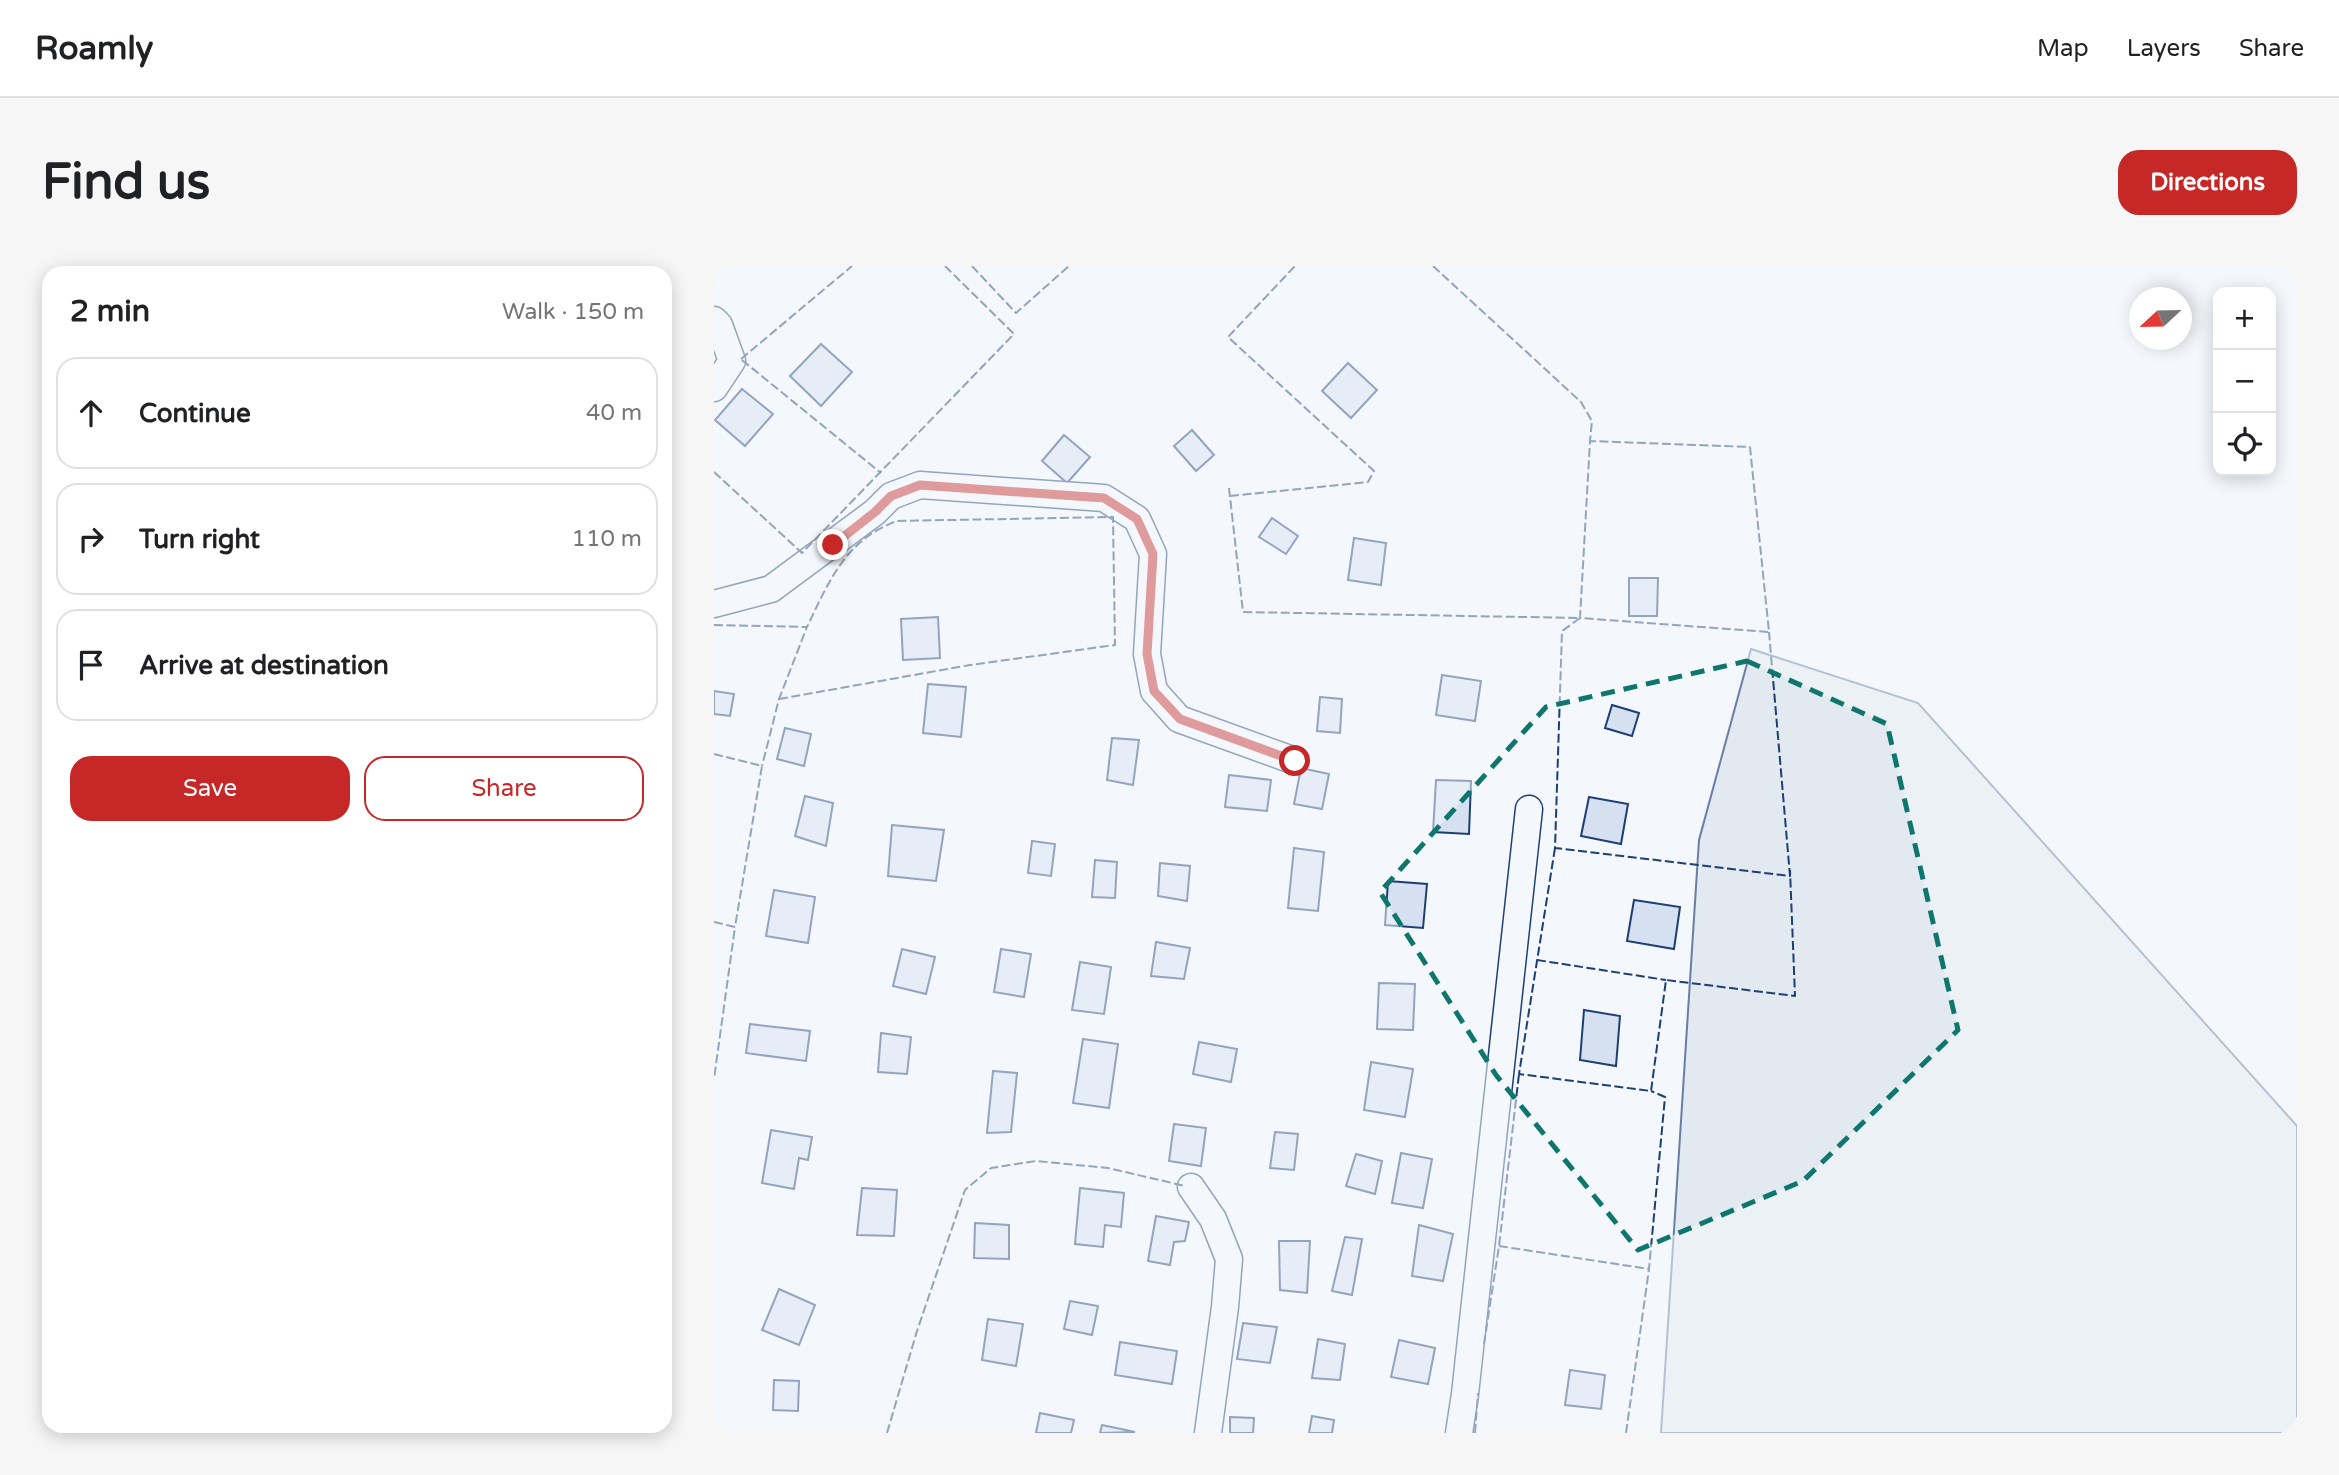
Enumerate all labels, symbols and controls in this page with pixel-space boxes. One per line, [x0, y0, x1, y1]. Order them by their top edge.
text: Roamly [35, 29, 153, 68]
text: Map [2037, 34, 2089, 63]
text: Layers [2127, 34, 2201, 63]
text: Share [2239, 34, 2304, 63]
button: Directions [2118, 150, 2297, 215]
text: Find us [42, 153, 210, 212]
north arrow [2129, 287, 2192, 350]
map controls [2213, 287, 2276, 476]
button: + [2213, 287, 2276, 350]
text: 2 min [70, 293, 150, 330]
text: Walk · 150 m [502, 298, 644, 326]
button: − [2213, 350, 2276, 413]
icon: ahead [72, 394, 110, 432]
text: Continue [139, 398, 251, 429]
text: 40 m [586, 399, 642, 427]
button: locate [2213, 413, 2276, 476]
icon: right [72, 520, 110, 558]
text: Turn right [139, 524, 260, 555]
text: 110 m [572, 525, 642, 553]
route end [817, 529, 848, 560]
icon: arrive [72, 646, 110, 684]
text: Arrive at destination [139, 650, 389, 681]
route start [1279, 745, 1310, 776]
button: Save [70, 756, 350, 821]
button: Share [364, 756, 644, 821]

